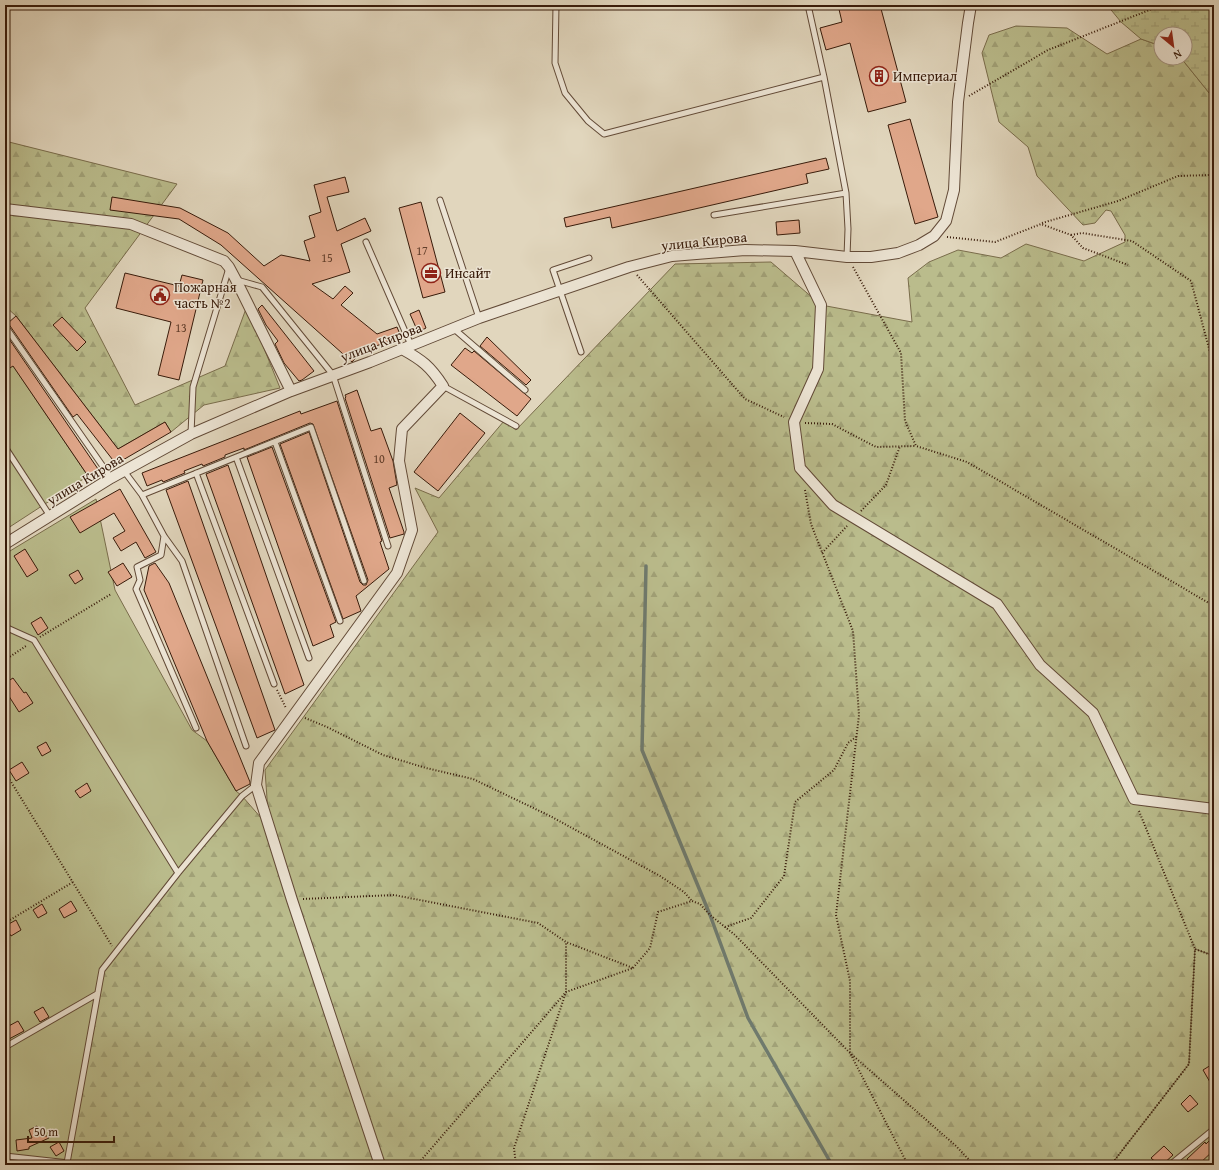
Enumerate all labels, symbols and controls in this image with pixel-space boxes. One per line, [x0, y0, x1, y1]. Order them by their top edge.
north arrow [1153, 26, 1193, 66]
text: N [1170, 46, 1185, 64]
building icon: Империал [868, 65, 890, 87]
place label: Империал [893, 66, 957, 86]
street label: улица Кирова [659, 227, 748, 256]
house number: 17 [416, 242, 428, 259]
house number: 15 [321, 249, 333, 266]
office icon: Инсайт [420, 262, 442, 284]
place label: Инсайт [445, 263, 491, 283]
place label: Пожарная часть №2 [174, 277, 237, 313]
public building icon: Пожарная часть №2 [149, 284, 171, 306]
street label: улица Кирова [336, 317, 425, 367]
house number: 13 [175, 319, 187, 336]
street label: улица Кирова [42, 448, 127, 510]
house number: 10 [373, 450, 385, 467]
scale bar [28, 1118, 114, 1144]
text: 50 m [34, 1123, 58, 1140]

